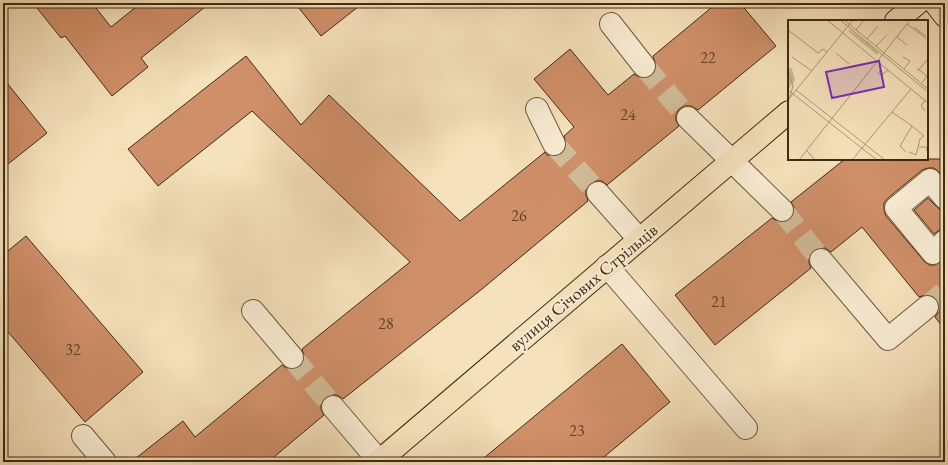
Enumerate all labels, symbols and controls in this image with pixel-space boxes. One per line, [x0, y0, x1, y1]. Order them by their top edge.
inset map [788, 20, 928, 160]
house number: 22 [700, 47, 716, 68]
house number: 24 [620, 104, 636, 125]
house number: 26 [511, 205, 527, 226]
street label: вулиця Січових Стрільців [504, 218, 662, 356]
house number: 21 [711, 291, 727, 312]
house number: 28 [378, 313, 394, 334]
house number: 32 [65, 339, 81, 360]
house number: 23 [569, 420, 585, 441]

